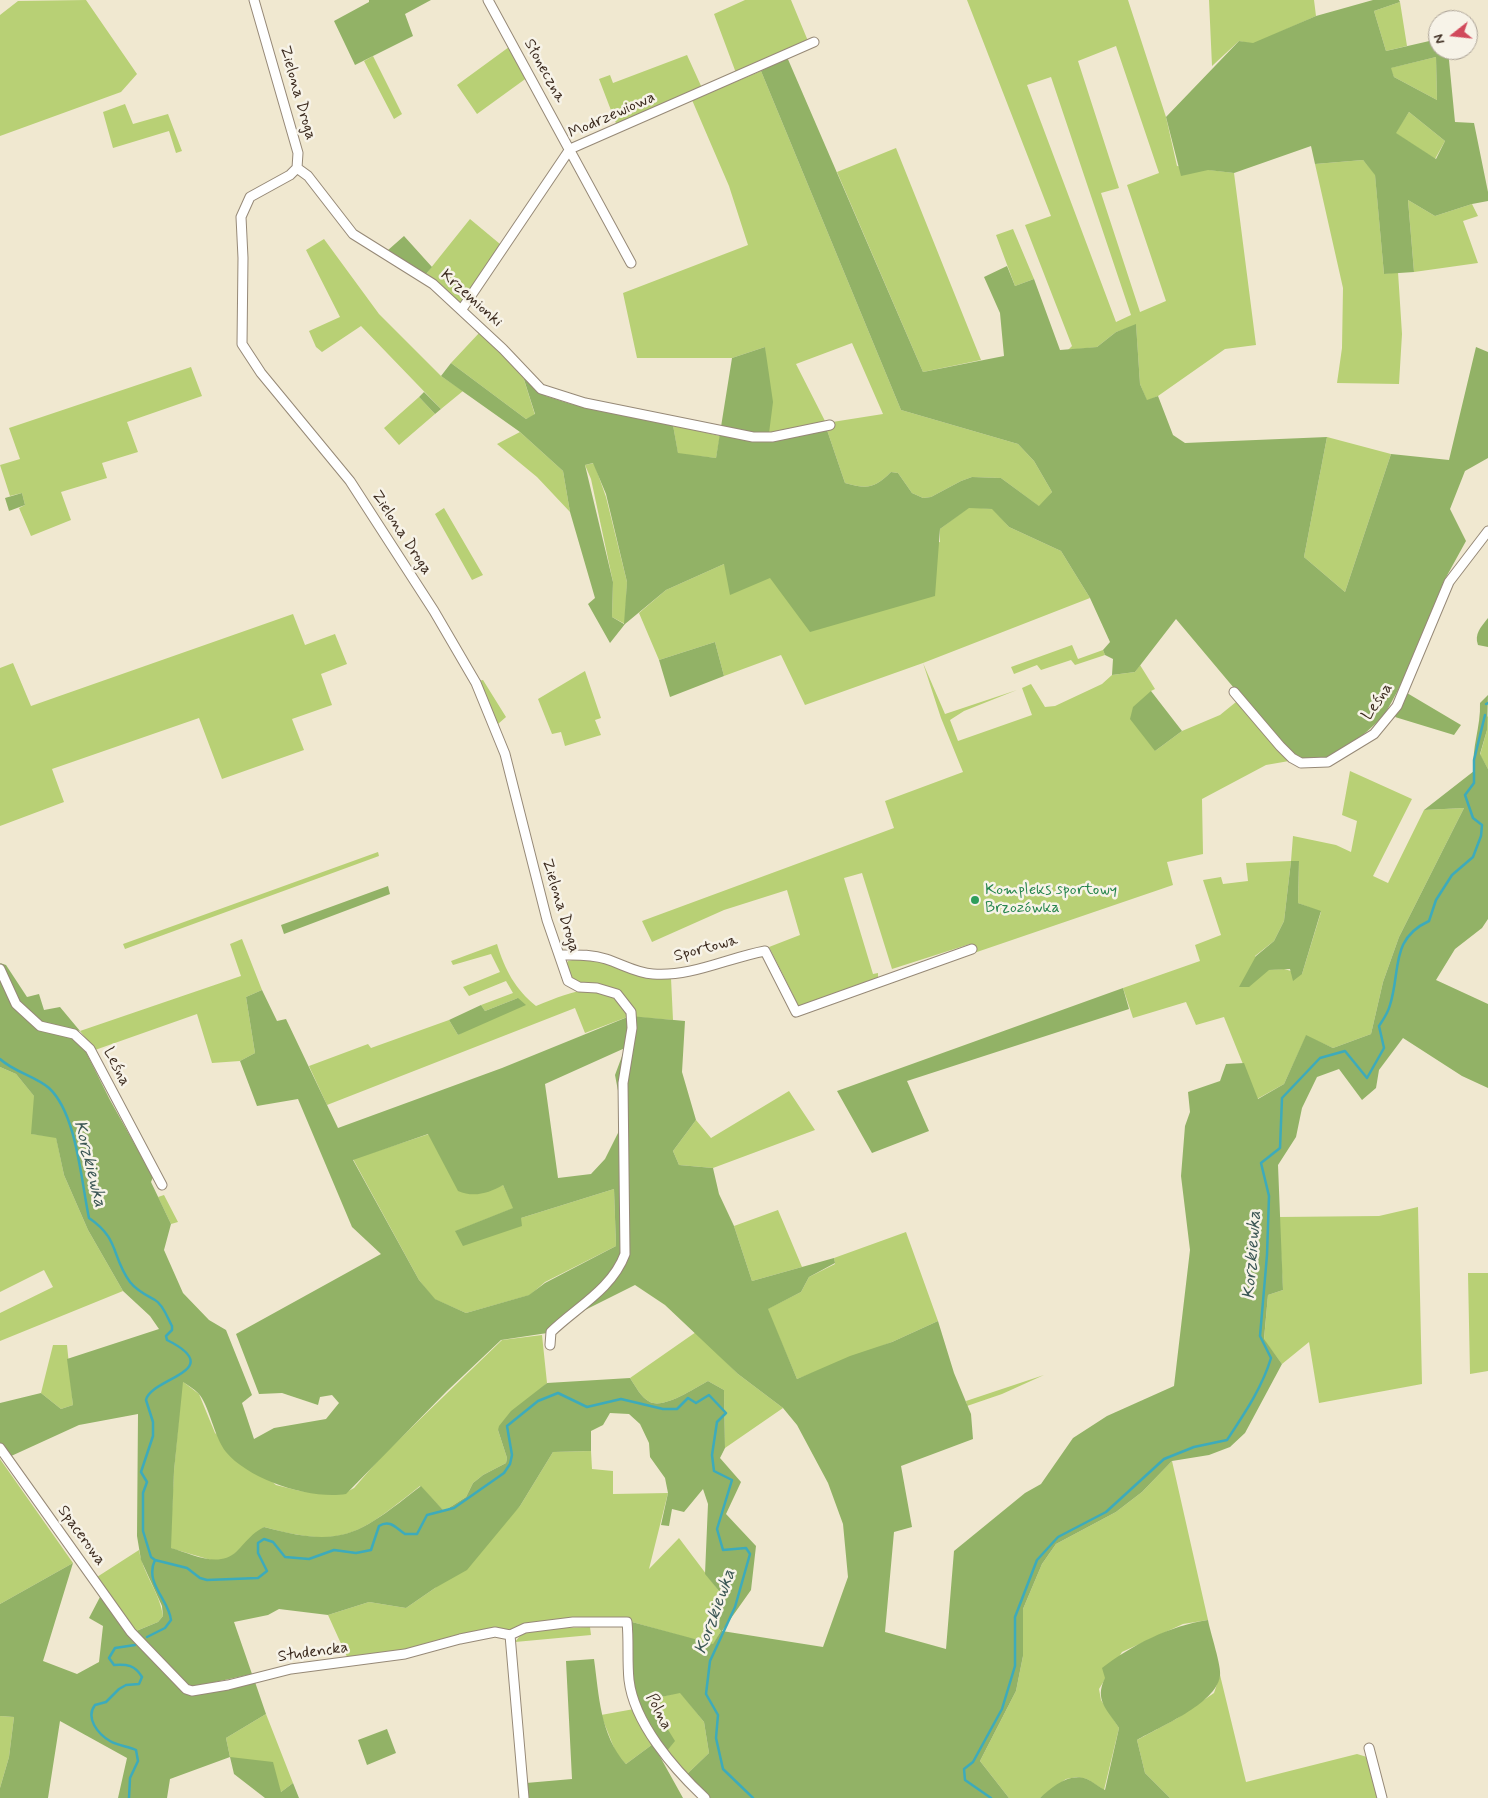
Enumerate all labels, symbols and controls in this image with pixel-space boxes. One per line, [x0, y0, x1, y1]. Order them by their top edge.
north arrow [1428, 10, 1478, 60]
text: N [1430, 32, 1449, 46]
street label: Słoneczna [519, 36, 569, 106]
street label: Zielona Droga [274, 44, 320, 142]
street label: Modrzewiowa [566, 88, 658, 144]
street label: Krzemionki [436, 266, 506, 332]
street label: Zielona Droga [367, 487, 435, 579]
street label: Leśna [1358, 680, 1398, 724]
street label: Zielona Droga [537, 857, 583, 955]
place label: Kompleks sportowy Brzozówka [985, 881, 1117, 919]
marker: Kompleks sportowy Brzozówka [969, 894, 981, 906]
street label: Sportowa [672, 931, 740, 967]
street label: Leśna [98, 1044, 134, 1090]
water label: Korzkiewka [68, 1118, 110, 1210]
water label: Korzkiewka [1239, 1210, 1267, 1300]
street label: Spacerowa [53, 1502, 109, 1570]
water label: Korzkiewka [691, 1567, 741, 1657]
street label: Studencka [277, 1639, 349, 1667]
street label: Polna [641, 1691, 675, 1733]

